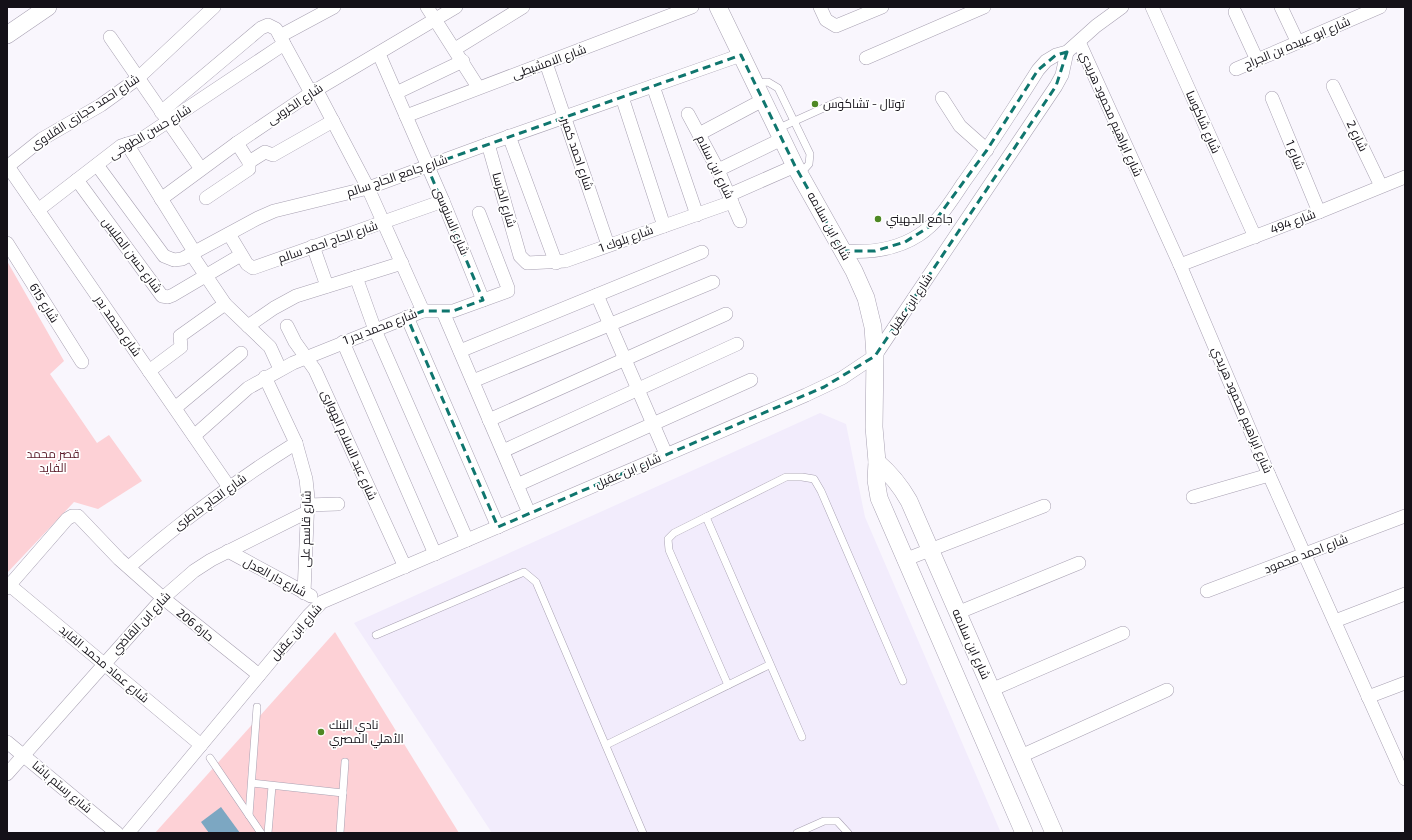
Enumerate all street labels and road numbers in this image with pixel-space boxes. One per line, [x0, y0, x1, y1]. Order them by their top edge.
street label: شارع ابو عبيده بن الجراح [1241, 13, 1353, 73]
street label: شارع الامشيطى [510, 41, 588, 83]
street label: شارع ابراهيم محمود هريدي [1074, 49, 1146, 180]
street label: شارع احمد حجازى القلاوى [28, 71, 142, 153]
street label: شارع الخروبى [264, 80, 326, 128]
street label: شارع شاكوسا [1182, 88, 1224, 156]
street label: شارع حسن الطوخى [106, 101, 194, 163]
street label: شارع احمد كمبر [557, 115, 597, 192]
street label: شارع 2 [1343, 118, 1371, 154]
street label: شارع ابن سلام [693, 133, 737, 202]
street label: شارع 1 [1282, 138, 1308, 172]
street label: شارع جامع الحاج سالم [344, 151, 450, 201]
street label: شارع الخرسا [488, 171, 520, 230]
street label: شارع السنوسى [429, 184, 473, 258]
street label: شارع ابن سلامه [804, 189, 854, 263]
street label: شارع 494 [1268, 206, 1318, 238]
street label: شارع حسن المليس [98, 214, 166, 296]
street label: شارع الحاج احمد سالم [276, 217, 380, 267]
street label: شارع بلوك 1 [597, 222, 655, 256]
street label: شارع ابن عقيل [884, 270, 936, 338]
street label: شارع 615 [26, 280, 62, 326]
street label: شارع محمد بدر [91, 292, 145, 360]
street label: شارع محمد بدر 1 [341, 305, 419, 348]
street label: شارع ابراهيم محمود هريدي [1206, 344, 1276, 476]
street label: شارع عبد السلام الهوارى [317, 387, 381, 503]
street label: شارع ابن عقيل [593, 450, 663, 492]
street label: شارع الحاج خاطرى [170, 470, 250, 534]
street label: شارع قاسم على [297, 490, 315, 568]
street label: شارع احمد محمود [1262, 531, 1350, 577]
street label: شارع دار العدل [241, 554, 309, 600]
street label: شارع ابن القاضي [108, 588, 176, 659]
street label: شارع ابن عقيل [267, 601, 325, 663]
street label: حارة 206 [174, 605, 217, 644]
street label: شارع ابن سلامه [948, 606, 994, 682]
street label: شارع عماد محمد الفايد [56, 622, 152, 706]
street label: شارع رستم باشا [29, 757, 95, 817]

